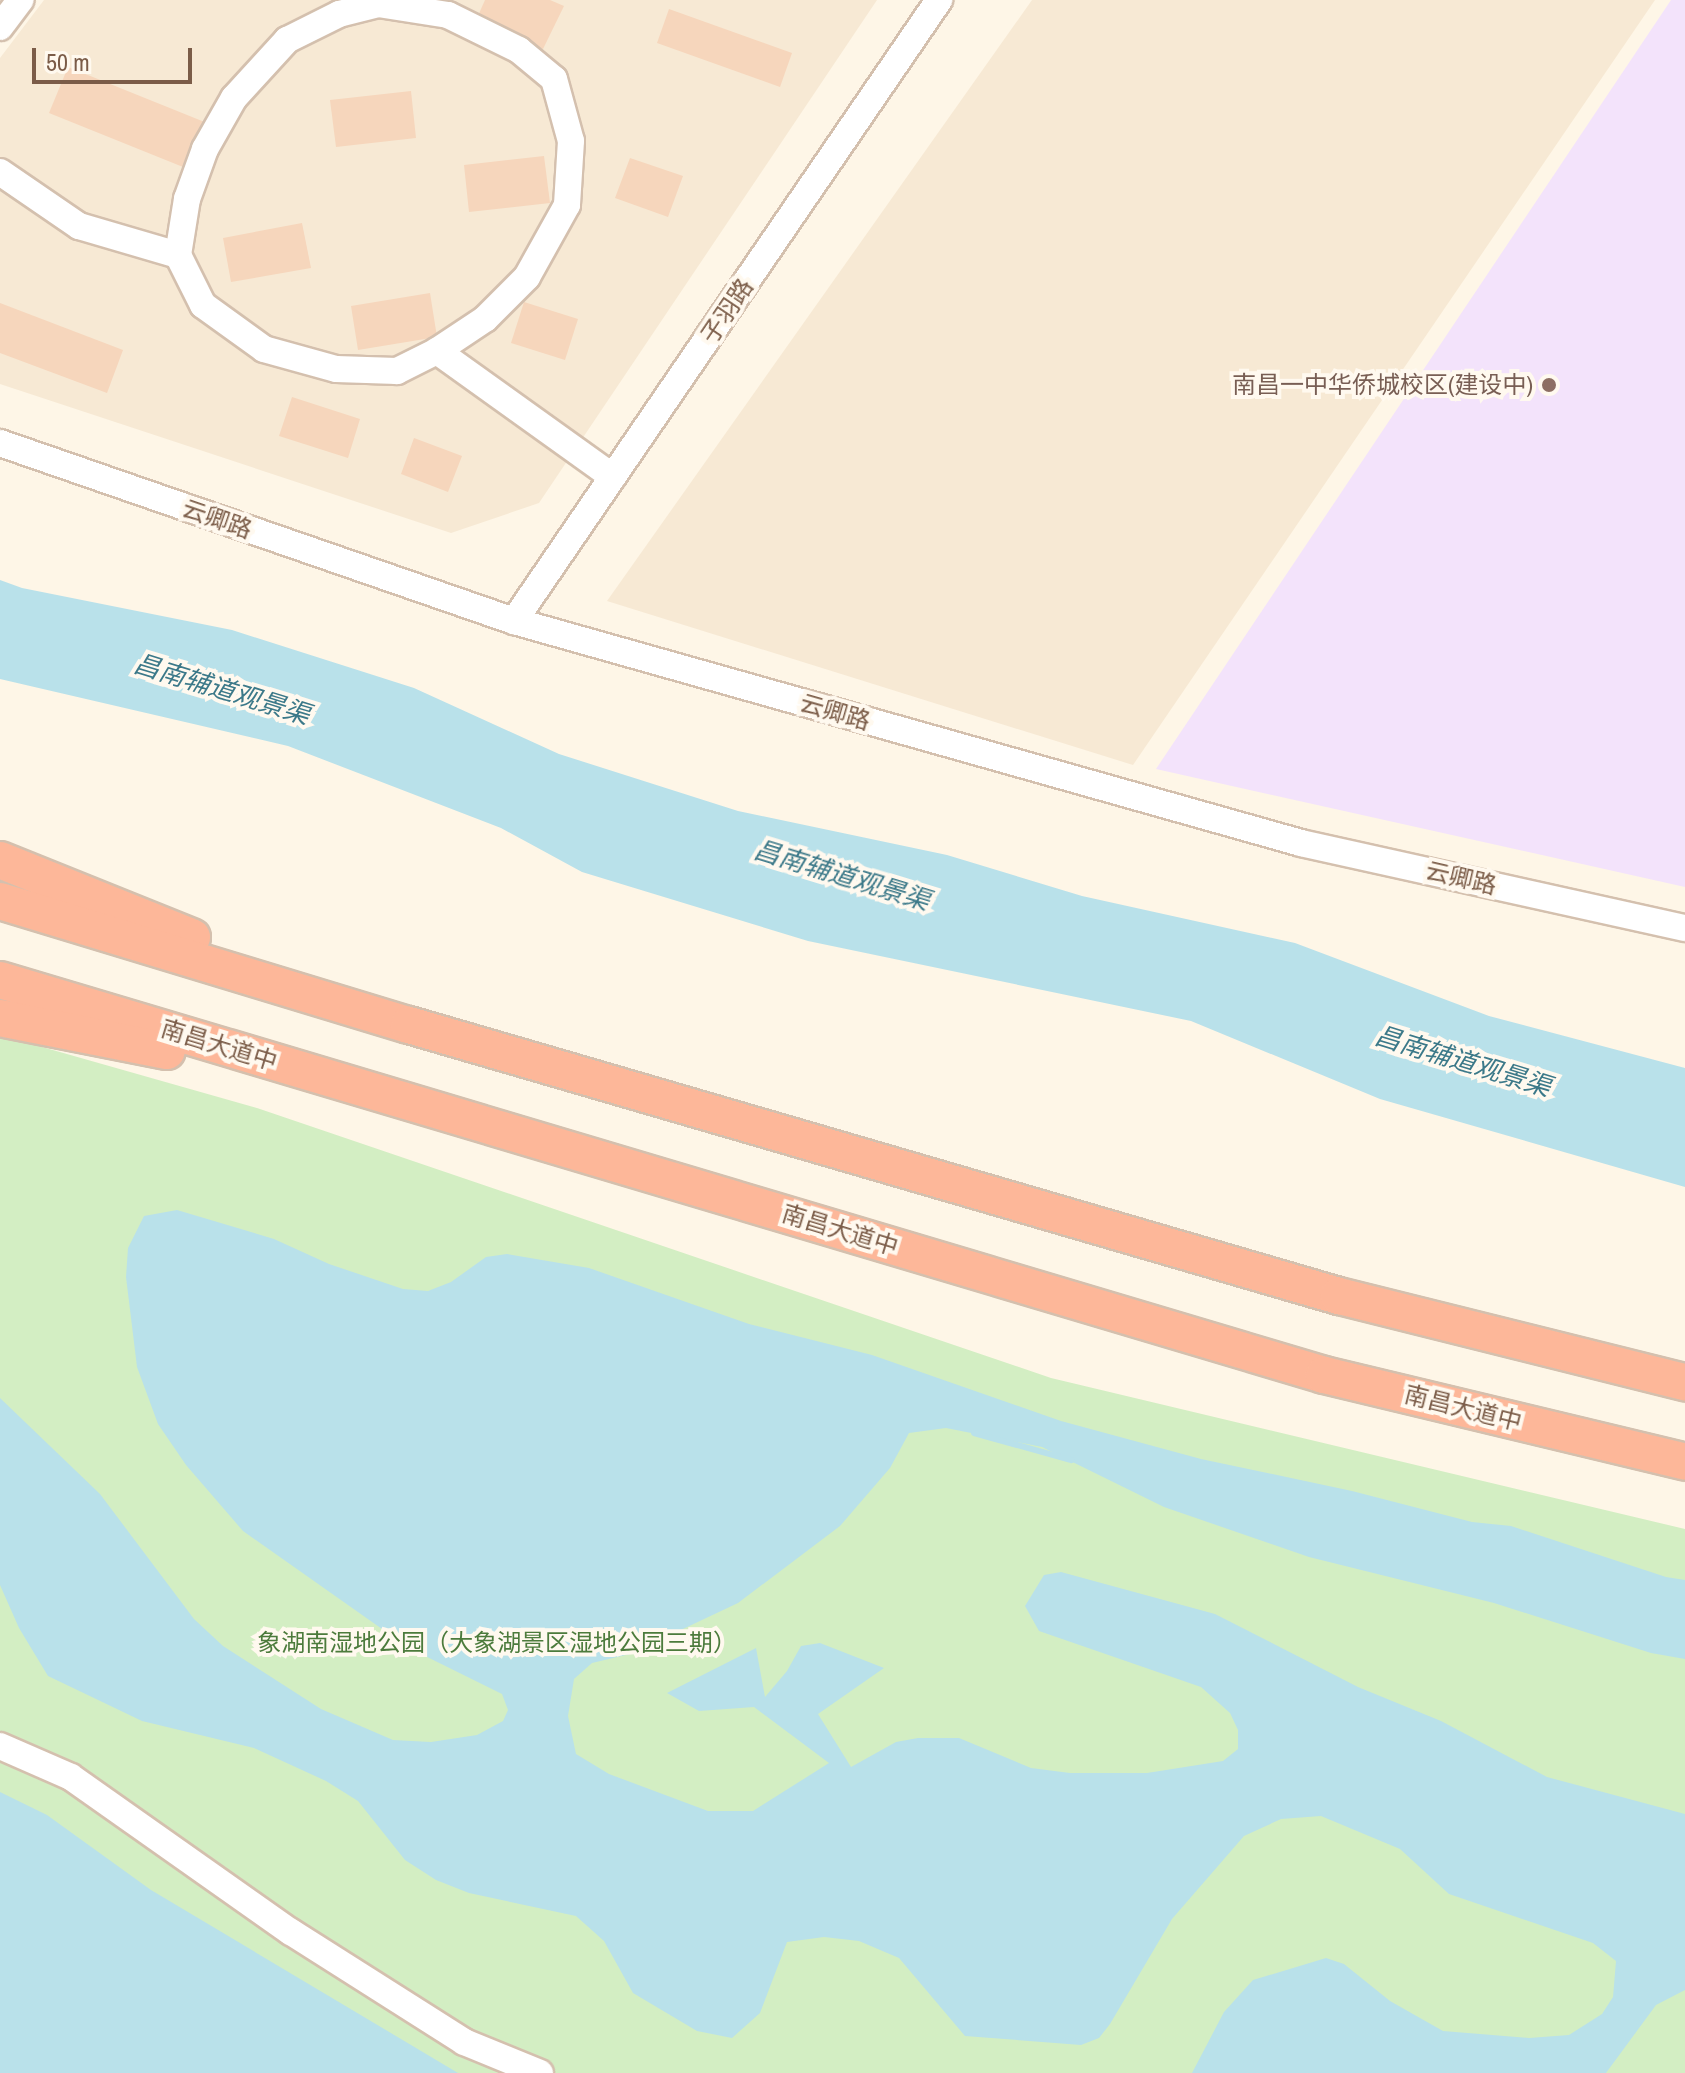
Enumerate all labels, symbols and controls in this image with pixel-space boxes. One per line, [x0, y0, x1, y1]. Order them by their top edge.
scale bar [36, 32, 196, 82]
text: 50 m [46, 46, 90, 78]
street label: 子羽路 [695, 273, 759, 349]
place label: 南昌一中华侨城校区(建设中) [1232, 371, 1533, 399]
marker: 南昌一中华侨城校区(建设中) [1540, 376, 1558, 394]
street label: 云卿路 [178, 494, 256, 544]
water label: 昌南辅道观景渠 [130, 647, 314, 731]
street label: 云卿路 [796, 688, 874, 736]
water label: 昌南辅道观景渠 [750, 833, 934, 917]
street label: 云卿路 [1423, 856, 1499, 900]
street label: 南昌大道中 [157, 1014, 281, 1076]
water label: 昌南辅道观景渠 [1371, 1019, 1555, 1103]
street label: 南昌大道中 [778, 1199, 902, 1261]
street label: 南昌大道中 [1401, 1380, 1525, 1436]
park label: 象湖南湿地公园（大象湖景区湿地公园三期） [257, 1629, 737, 1657]

